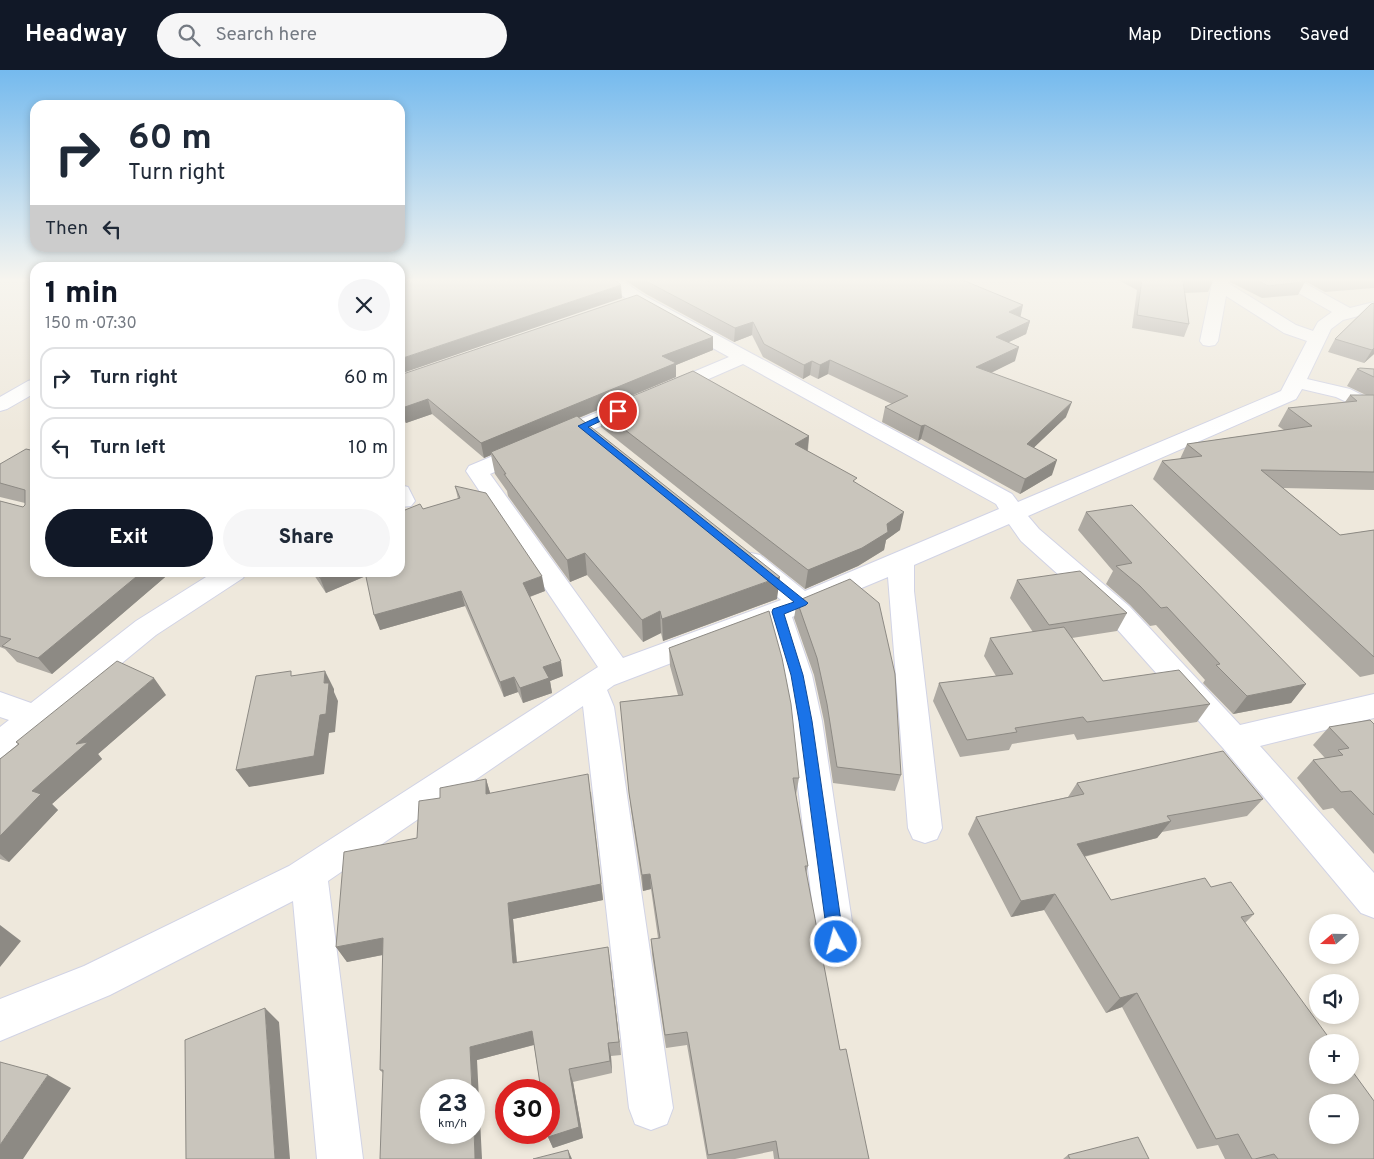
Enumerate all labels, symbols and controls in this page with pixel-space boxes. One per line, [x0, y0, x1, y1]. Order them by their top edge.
search box [157, 13, 507, 58]
text: Headway [25, 20, 127, 50]
icon: search [175, 21, 203, 49]
text: Search here [215, 23, 317, 47]
text: Map [1128, 24, 1162, 47]
text: Directions [1190, 24, 1272, 47]
text: Saved [1300, 24, 1349, 47]
text: 60 m [128, 117, 212, 161]
icon: right [45, 120, 110, 185]
text: Turn right [128, 160, 225, 187]
icon: left [98, 215, 126, 243]
text: Then [45, 217, 88, 241]
text: 1 min [45, 276, 118, 313]
button: close [338, 279, 390, 331]
text: 150 m · 07:30 [45, 314, 137, 334]
icon: right [47, 364, 75, 392]
text: Turn right [90, 366, 178, 390]
text: 60 m [344, 366, 388, 390]
pin [597, 390, 639, 432]
icon: arrive [604, 397, 632, 425]
icon: left [47, 434, 75, 462]
text: Turn left [90, 436, 166, 460]
text: 10 m [348, 436, 388, 460]
button: Exit [45, 509, 213, 567]
button: Share [223, 509, 390, 567]
north arrow [1309, 914, 1359, 964]
map controls [1309, 914, 1359, 1144]
position arrow [809, 915, 861, 967]
button: sound [1309, 974, 1359, 1024]
button: + [1309, 1034, 1359, 1084]
speed limit sign: 30 [495, 1079, 560, 1144]
text: 23 [437, 1089, 468, 1121]
button: − [1309, 1094, 1359, 1144]
text: km/h [438, 1116, 467, 1132]

